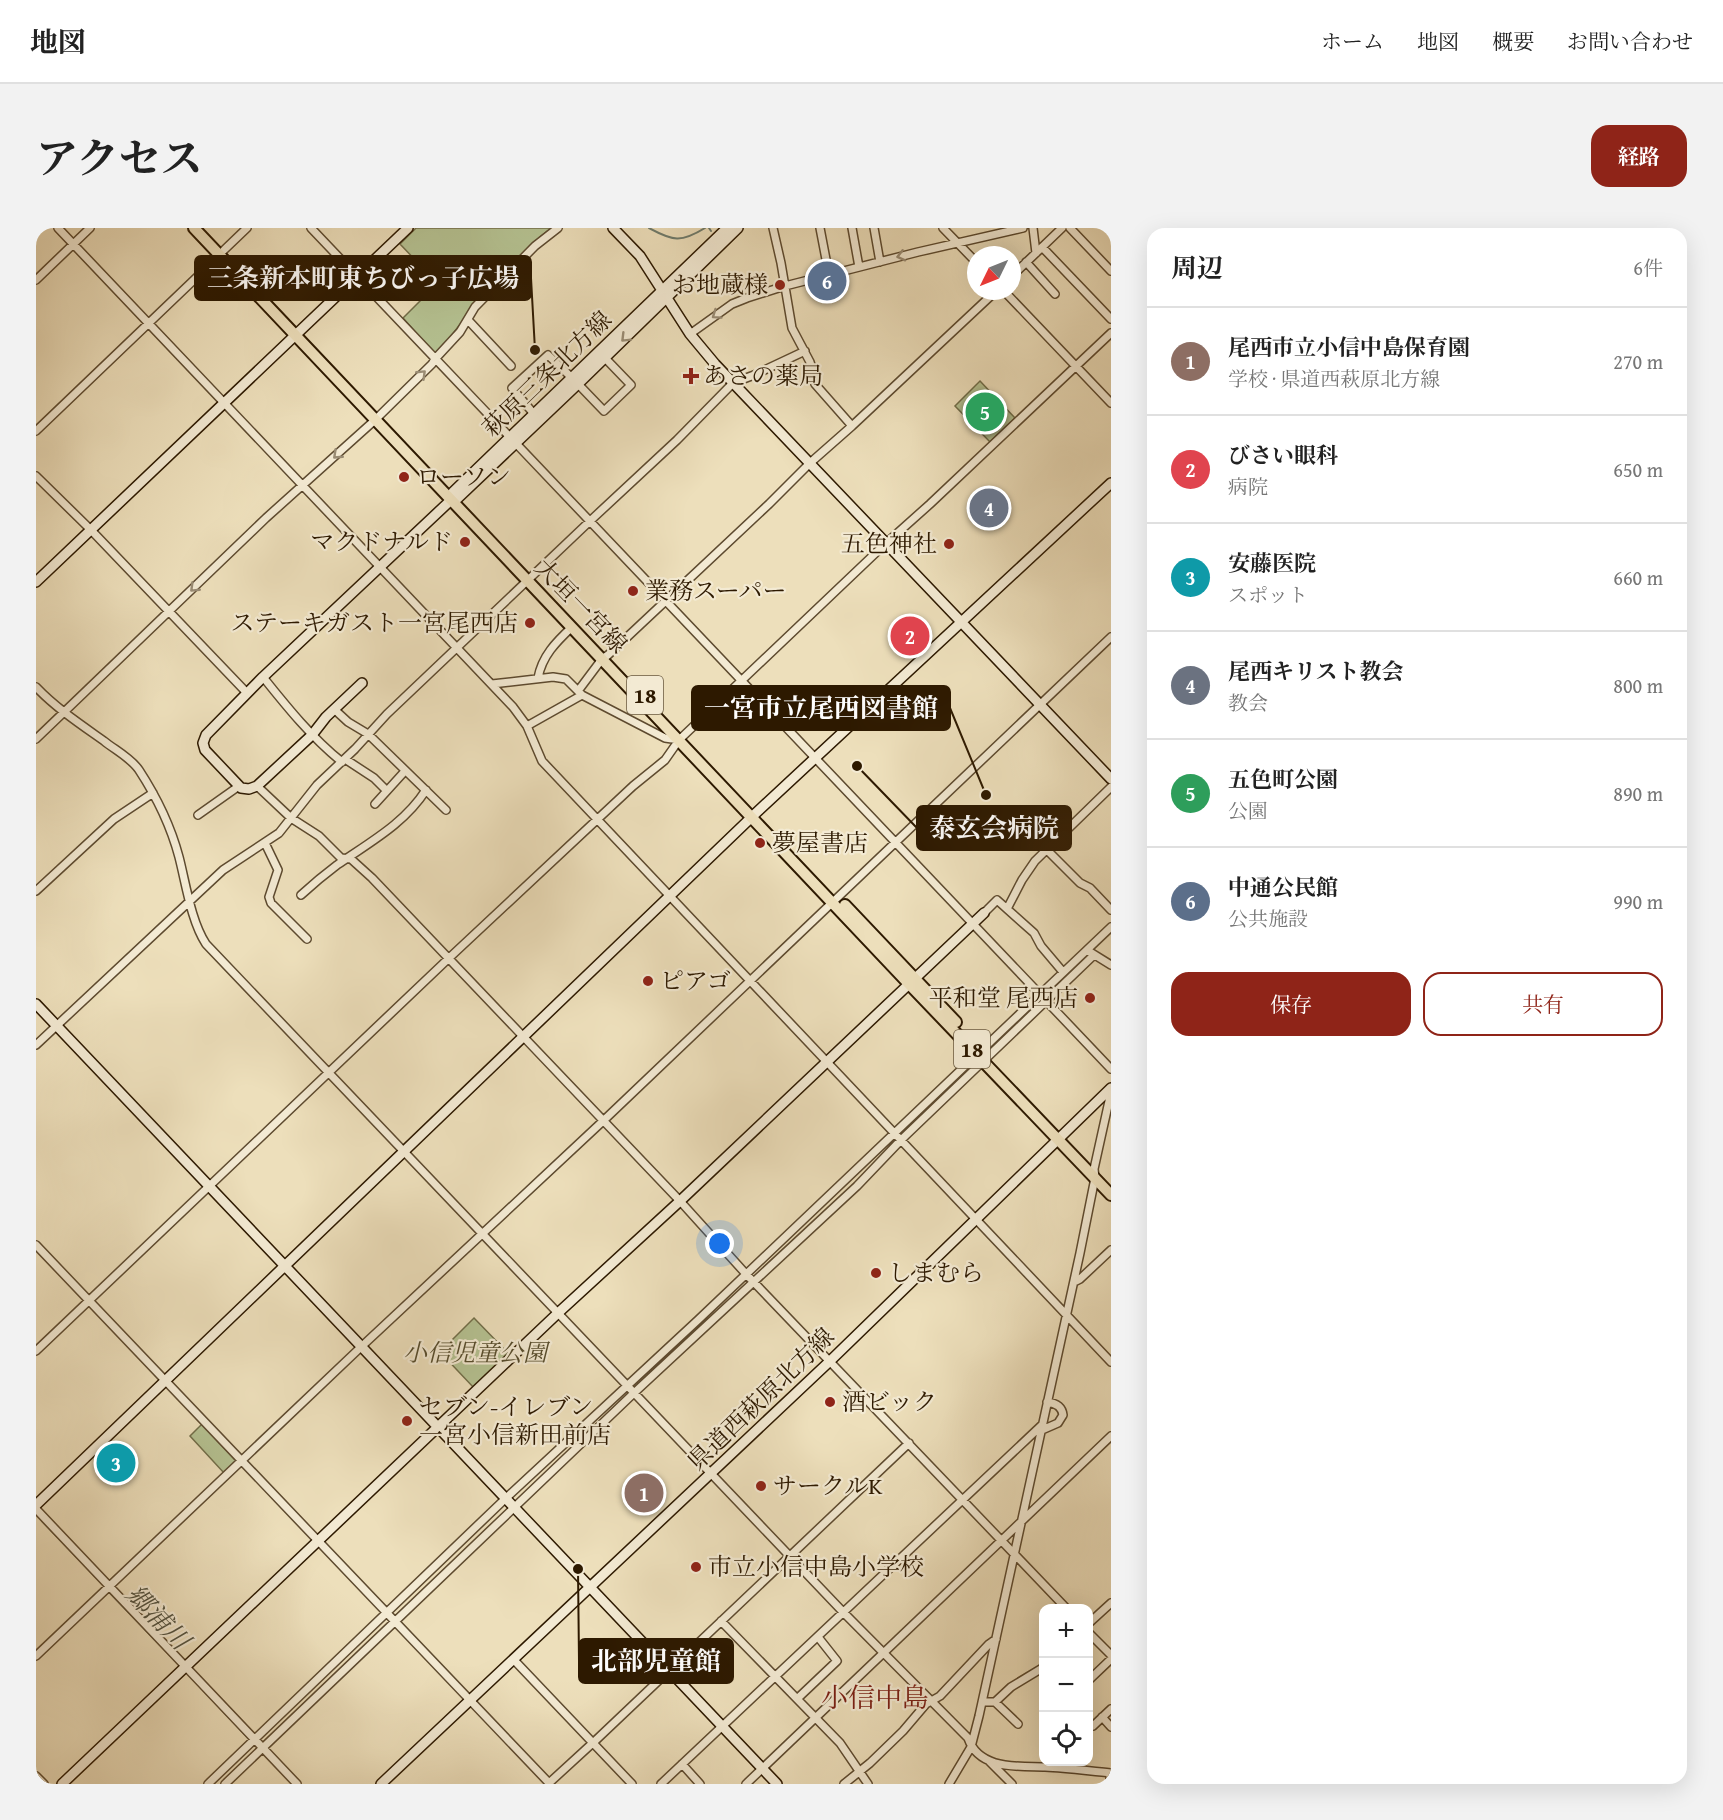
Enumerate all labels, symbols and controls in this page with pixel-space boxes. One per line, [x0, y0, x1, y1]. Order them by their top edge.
text: 地図 [30, 21, 86, 62]
text: ホーム [1321, 26, 1384, 57]
text: 地図 [1417, 26, 1459, 57]
text: 概要 [1492, 26, 1534, 57]
text: お問い合わせ [1567, 26, 1693, 57]
button: 経路 [1591, 125, 1687, 187]
text: アクセス [36, 127, 203, 188]
north arrow [967, 246, 1021, 300]
text: 周辺 [1171, 248, 1223, 287]
one-way arrow [896, 249, 906, 262]
text: 6件 [1633, 253, 1663, 282]
callout: 三条新本町東ちびっ子広場 [195, 256, 531, 300]
text: 三条新本町東ちびっ子広場 [207, 258, 519, 297]
pin: 6 [808, 259, 846, 304]
place label: お地蔵様 [672, 267, 768, 302]
marker: お地蔵様 [773, 278, 787, 292]
street label: 萩原三条北方線 [474, 303, 619, 445]
one-way arrow [712, 308, 723, 319]
one-way arrow [622, 331, 633, 342]
text: 尾西市立小信中島保育園 [1228, 331, 1470, 363]
text: 1 [1185, 347, 1196, 376]
text: 270 m [1613, 347, 1663, 376]
place label: あさの薬局 [703, 358, 823, 393]
text: 学校 · 県道西萩原北方線 [1228, 364, 1440, 393]
marker: あさの薬局 [684, 369, 698, 383]
one-way arrow [414, 371, 425, 382]
pin: 5 [966, 390, 1004, 435]
text: びさい眼科 [1228, 439, 1338, 471]
one-way arrow [333, 448, 344, 459]
text: 2 [1185, 455, 1196, 484]
text: 650 m [1613, 455, 1663, 484]
place label: ローソン [416, 459, 511, 494]
marker: ローソン [397, 470, 411, 484]
text: 病院 [1228, 472, 1268, 501]
pin: 4 [970, 486, 1008, 530]
place label: マクドナルド [310, 524, 453, 559]
place label: 五色神社 [841, 526, 937, 561]
marker: マクドナルド [458, 535, 472, 549]
marker: 五色神社 [942, 537, 956, 551]
text: 安藤医院 [1228, 547, 1316, 579]
street label: 大垣一宮線 [527, 550, 636, 661]
text: 3 [1185, 563, 1196, 592]
text: 660 m [1613, 563, 1663, 592]
place label: 業務スーパー [645, 573, 787, 608]
one-way arrow [191, 580, 202, 591]
text: スポット [1228, 580, 1308, 609]
marker: 業務スーパー [626, 584, 640, 598]
place label: ステーキガスト一宮尾西店 [230, 605, 518, 640]
pin: 2 [890, 614, 930, 658]
marker: ステーキガスト一宮尾西店 [523, 616, 537, 630]
text: 尾西キリスト教会 [1228, 655, 1404, 687]
text: 4 [1185, 671, 1196, 700]
text: 800 m [1613, 671, 1663, 700]
road number: 18 [627, 676, 663, 714]
callout: 一宮市立尾西図書館 [692, 686, 950, 730]
text: 一宮市立尾西図書館 [704, 688, 938, 727]
text: 教会 [1228, 688, 1268, 717]
text: 五色町公園 [1228, 763, 1338, 795]
text: 5 [1185, 779, 1196, 808]
text: 890 m [1613, 779, 1663, 808]
text: 公園 [1228, 796, 1268, 825]
callout: 泰玄会病院 [917, 806, 1071, 850]
text: 泰玄会病院 [929, 808, 1059, 847]
place label: 夢屋書店 [772, 825, 868, 860]
marker: 夢屋書店 [753, 836, 767, 850]
text: 中通公民館 [1228, 871, 1338, 903]
text: 6 [1185, 887, 1196, 916]
text: 990 m [1613, 887, 1663, 916]
text: 公共施設 [1228, 904, 1308, 933]
place label: ピアゴ [660, 963, 731, 998]
button: 保存 [1171, 972, 1411, 1036]
button: 共有 [1423, 972, 1663, 1036]
marker: ピアゴ [641, 974, 655, 988]
place label: 平和堂 尾西店 [929, 980, 1078, 1015]
marker: 平和堂 尾西店 [1083, 991, 1097, 1005]
road number: 18 [954, 1030, 990, 1068]
your location [705, 1229, 734, 1258]
place label: しまむら [888, 1255, 984, 1290]
marker: しまむら [869, 1266, 883, 1280]
street label: 県道西萩原北方線 [679, 1319, 842, 1478]
park label: 小信児童公園 [403, 1335, 551, 1370]
place label: 酒ビック [842, 1384, 937, 1419]
place label: セブン-イレブン 一宮小信新田前店 [419, 1389, 611, 1452]
marker: 酒ビック [823, 1395, 837, 1409]
marker: セブン-イレブン 一宮小信新田前店 [400, 1414, 414, 1428]
pin: 3 [96, 1440, 136, 1486]
place label: サークルK [773, 1468, 883, 1503]
pin: 1 [624, 1470, 664, 1516]
marker: サークルK [754, 1479, 768, 1493]
place label: 市立小信中島小学校 [708, 1549, 924, 1584]
marker: 市立小信中島小学校 [689, 1560, 703, 1574]
water label: 郷浦川 [117, 1575, 202, 1660]
map controls [1039, 1604, 1093, 1766]
button: + [1039, 1604, 1093, 1658]
callout: 北部児童館 [579, 1639, 733, 1683]
text: 北部児童館 [591, 1641, 721, 1680]
button: − [1039, 1658, 1093, 1712]
district label: 小信中島 [821, 1677, 929, 1717]
button: locate [1039, 1712, 1093, 1766]

